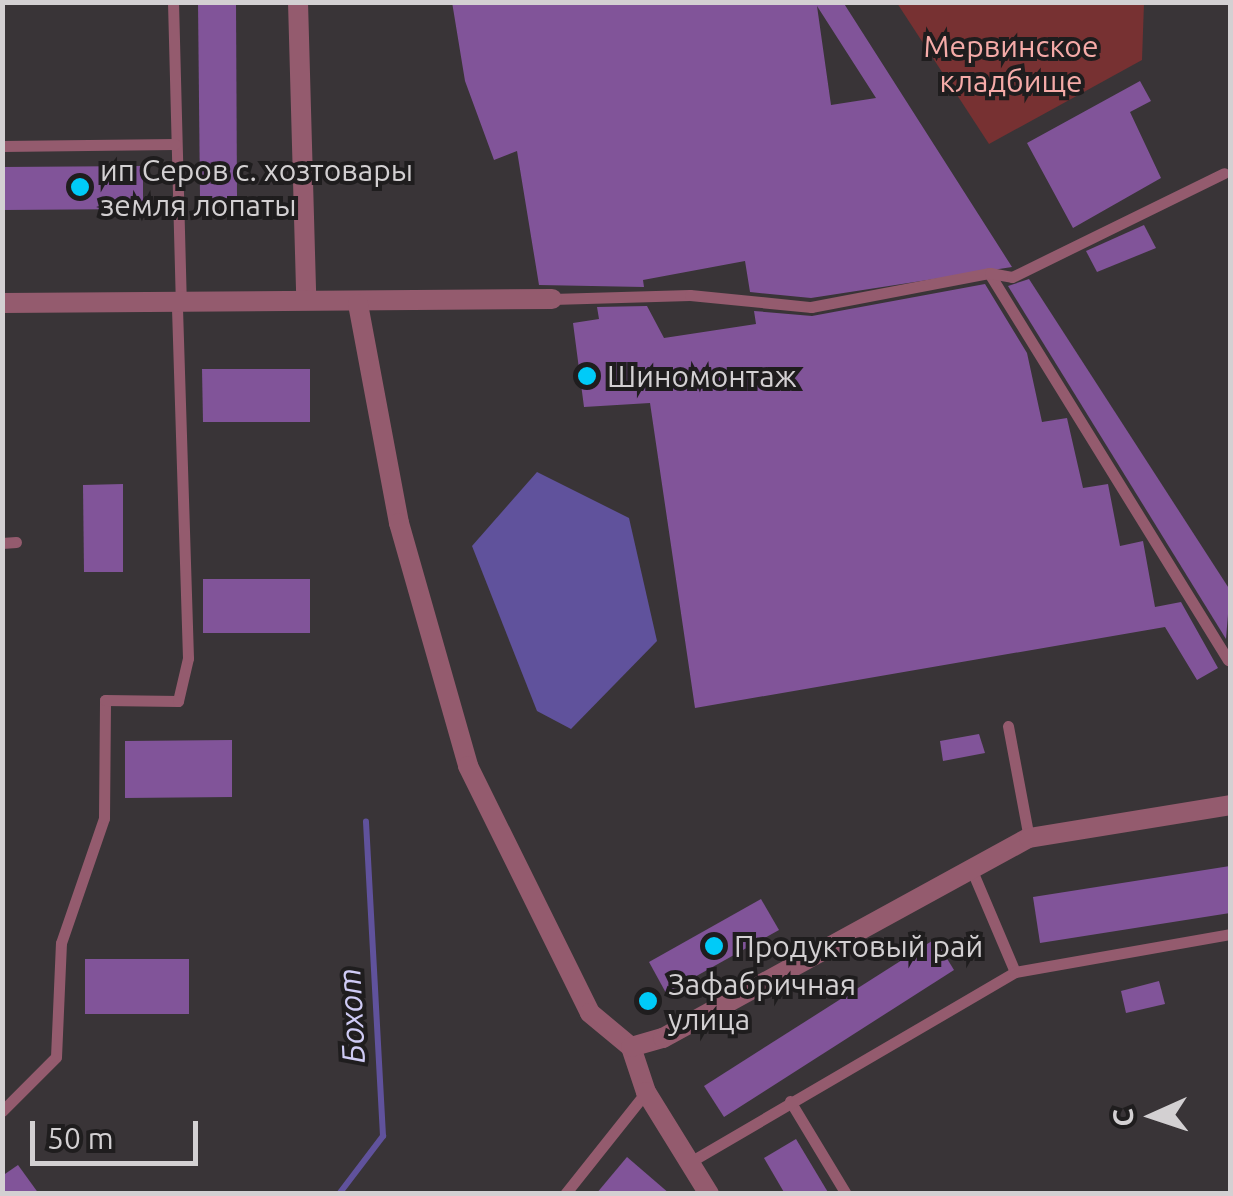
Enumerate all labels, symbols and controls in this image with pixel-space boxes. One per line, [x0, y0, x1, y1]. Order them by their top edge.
park label: Мервинское кладбище [924, 28, 1098, 98]
place label: ип Серов с. хозтовары земля лопаты [100, 152, 413, 222]
marker: ип Серов с. хозтовары земля лопаты [69, 176, 91, 198]
place label: Шиномонтаж [607, 358, 797, 394]
marker: Шиномонтаж [576, 365, 598, 387]
place label: Продуктовый рай [734, 928, 983, 964]
marker: Продуктовый рай [703, 935, 725, 957]
place label: Зафабричная улица [668, 966, 856, 1036]
water label: Бохот [329, 967, 373, 1065]
marker: Зафабричная улица [637, 990, 659, 1012]
north arrow [1103, 1066, 1203, 1166]
scale bar [35, 1101, 202, 1163]
text: С [1107, 1108, 1138, 1127]
text: 50 m [47, 1121, 114, 1155]

